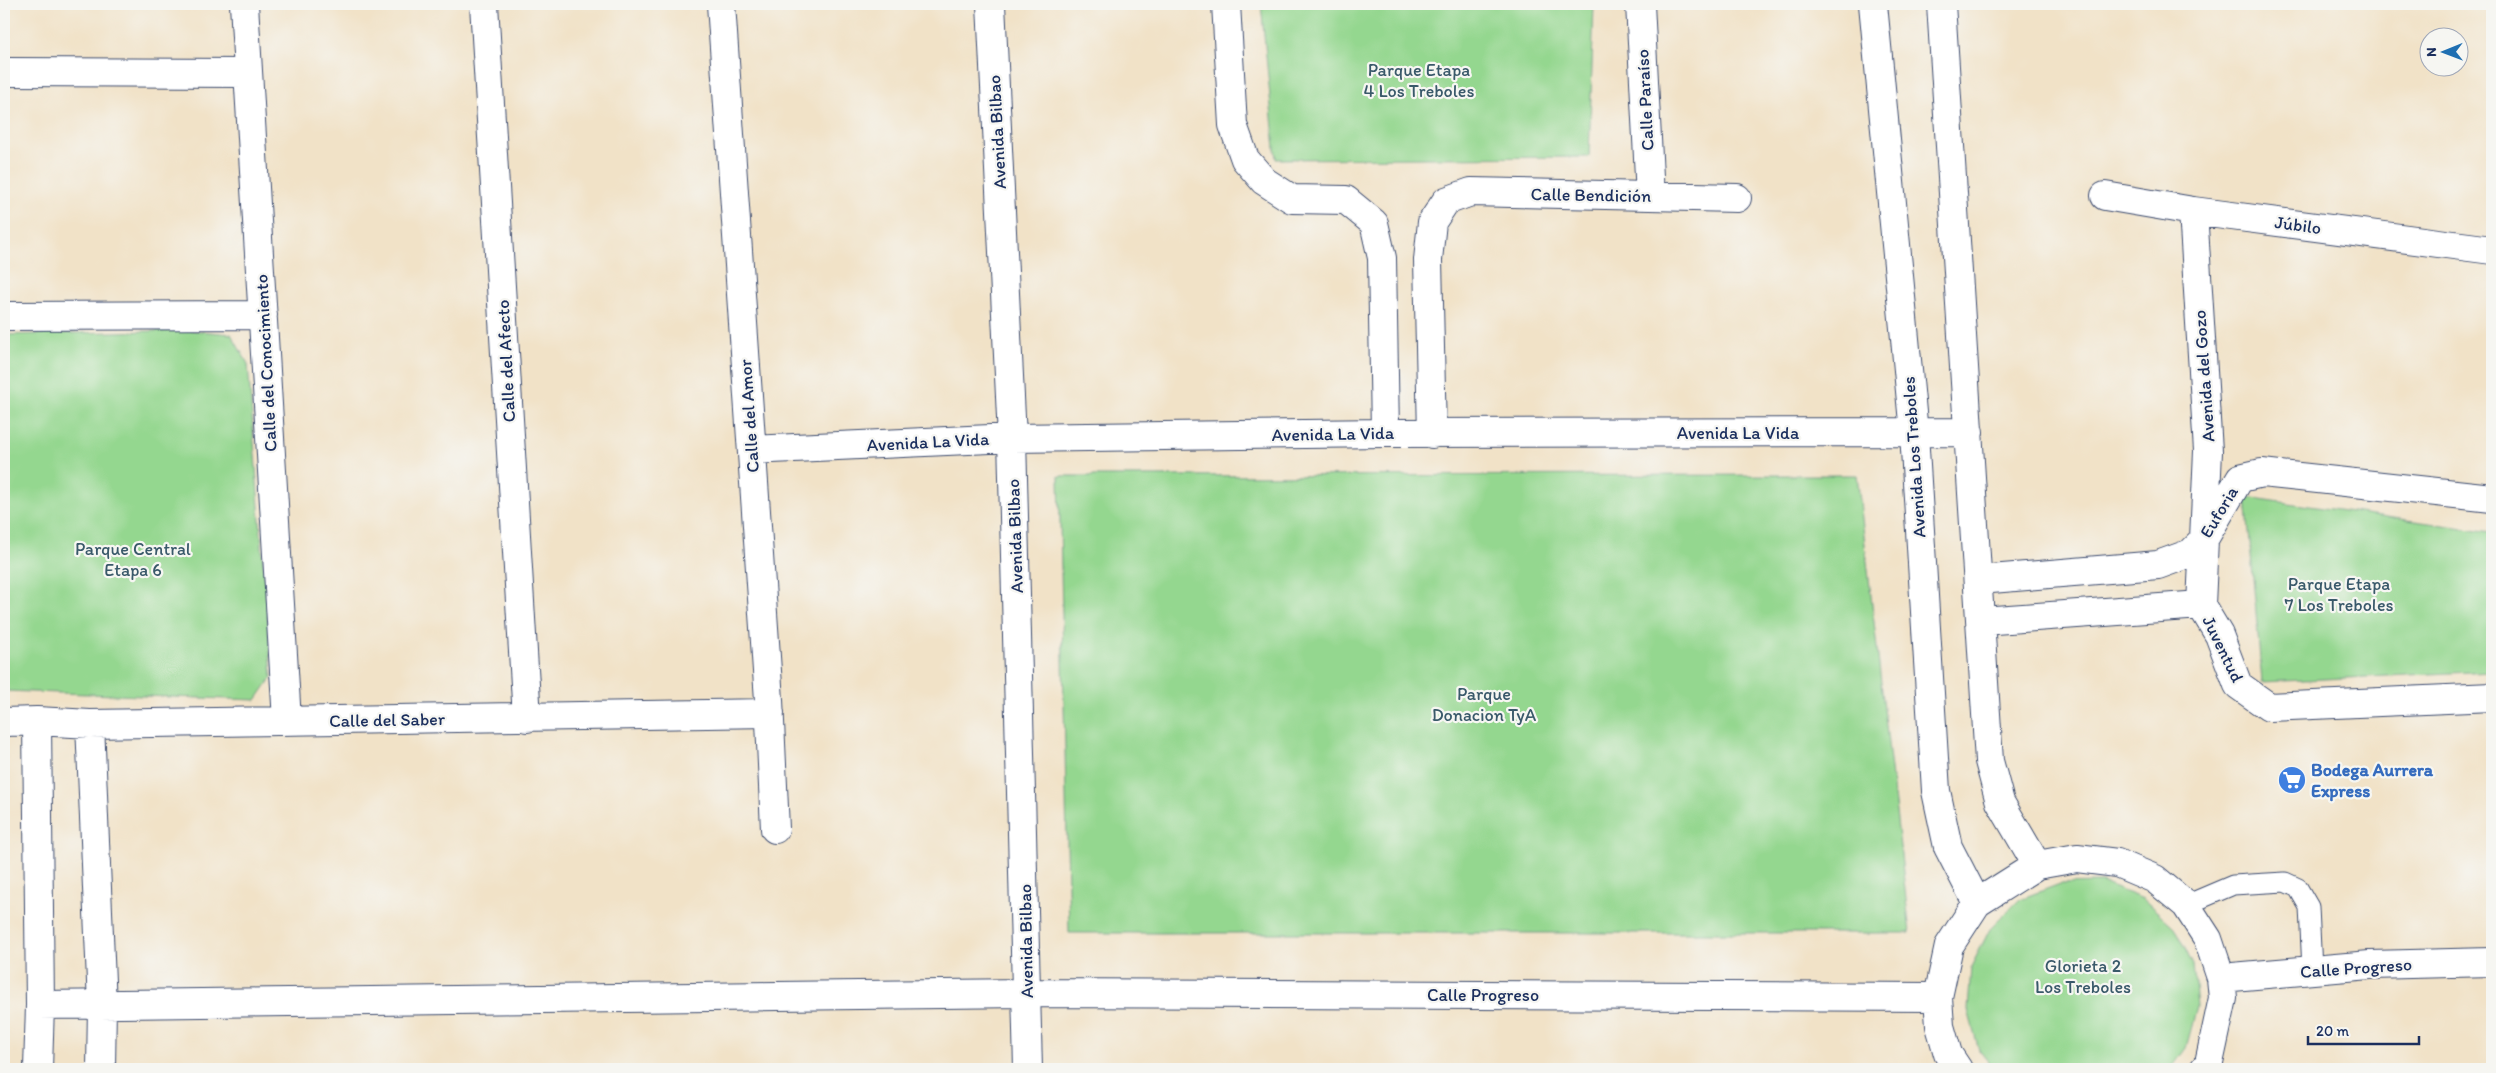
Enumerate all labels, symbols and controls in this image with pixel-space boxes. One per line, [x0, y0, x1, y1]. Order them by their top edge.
north arrow [2418, 28, 2468, 78]
text: N [2423, 47, 2440, 57]
street label: Calle Paraíso [1631, 49, 1659, 151]
park label: Parque Etapa 4 Los Treboles [1364, 59, 1474, 102]
street label: Avenida Bilbao [983, 74, 1011, 190]
street label: Calle Bendición [1530, 183, 1652, 207]
street label: Júbilo [2273, 211, 2323, 239]
street label: Calle del Conocimiento [250, 274, 282, 452]
street label: Calle del Afecto [492, 299, 520, 423]
street label: Avenida del Gozo [2188, 309, 2220, 443]
street label: Calle del Amor [734, 358, 764, 473]
street label: Avenida Los Treboles [1897, 376, 1931, 538]
street label: Avenida La Vida [1272, 422, 1395, 446]
street label: Avenida La Vida [1677, 422, 1800, 444]
street label: Avenida La Vida [866, 428, 990, 456]
street label: Avenida Bilbao [1002, 479, 1028, 593]
street label: Euforia [2195, 482, 2243, 542]
park label: Parque Central Etapa 6 [75, 538, 191, 581]
park label: Parque Etapa 7 Los Treboles [2284, 573, 2394, 616]
street label: Juventud [2197, 612, 2249, 686]
park label: Parque Donacion TyA [1432, 683, 1537, 726]
street label: Calle del Saber [329, 708, 446, 732]
place label: Bodega Aurrera Express [2311, 759, 2434, 802]
supermarket icon: Bodega Aurrera Express [2277, 765, 2307, 795]
street label: Avenida Bilbao [1014, 884, 1038, 998]
street label: Calle Progreso [2299, 953, 2413, 983]
park label: Glorieta 2 Los Treboles [2035, 955, 2131, 998]
street label: Calle Progreso [1427, 984, 1539, 1006]
scale bar [2308, 1013, 2420, 1045]
text: 20 m [2316, 1022, 2350, 1040]

